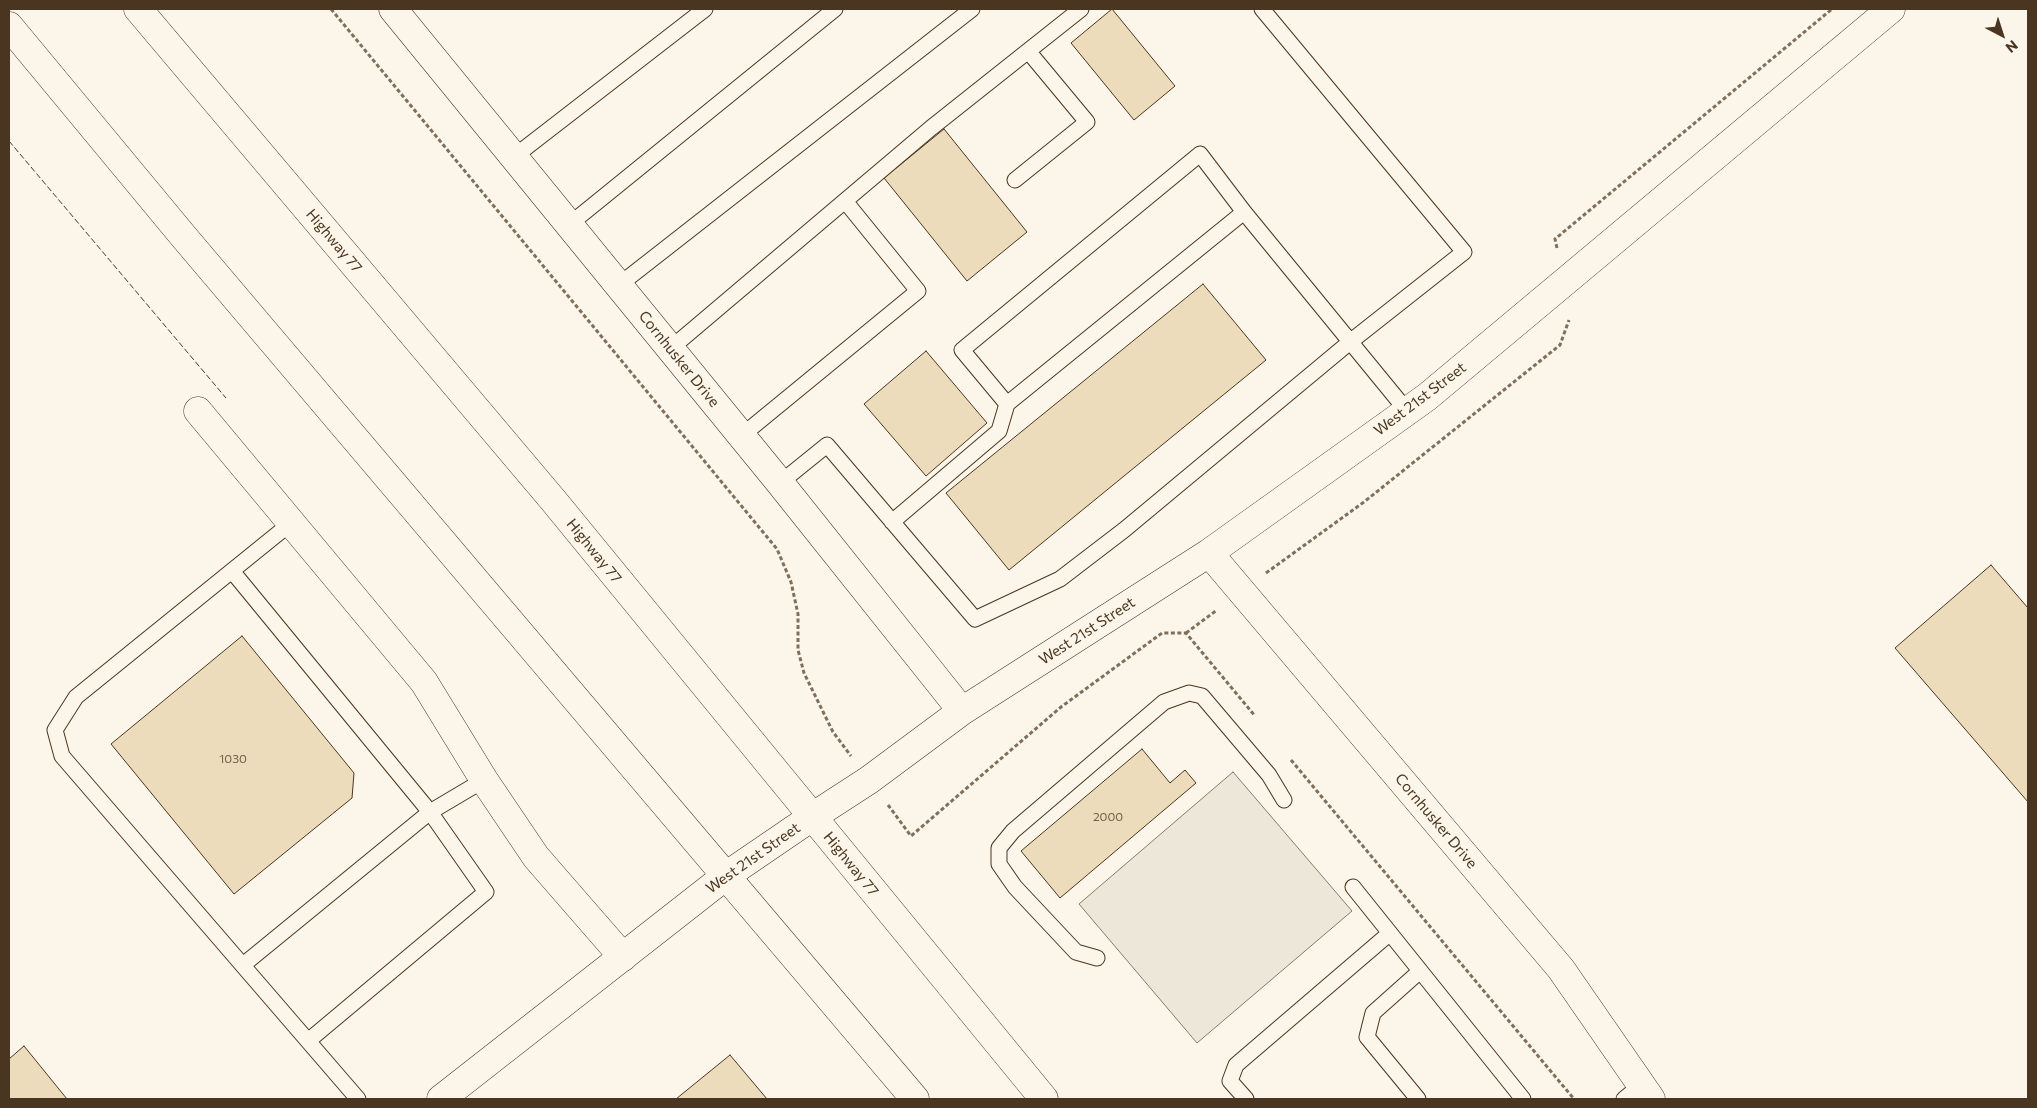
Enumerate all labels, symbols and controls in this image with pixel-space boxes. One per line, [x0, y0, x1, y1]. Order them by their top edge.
north arrow [1977, 10, 2027, 60]
text: N [2002, 37, 2021, 57]
street label: Highway 77 [302, 205, 366, 277]
street label: Cornhusker Drive [635, 307, 723, 411]
street label: West 21st Street [1370, 358, 1470, 440]
street label: Highway 77 [563, 515, 625, 587]
street label: West 21st Street [1036, 593, 1138, 669]
house number: 1030 [219, 752, 247, 766]
street label: Cornhusker Drive [1391, 770, 1481, 872]
house number: 2000 [1093, 810, 1123, 824]
street label: West 21st Street [702, 819, 804, 897]
street label: Highway 77 [820, 828, 882, 900]

